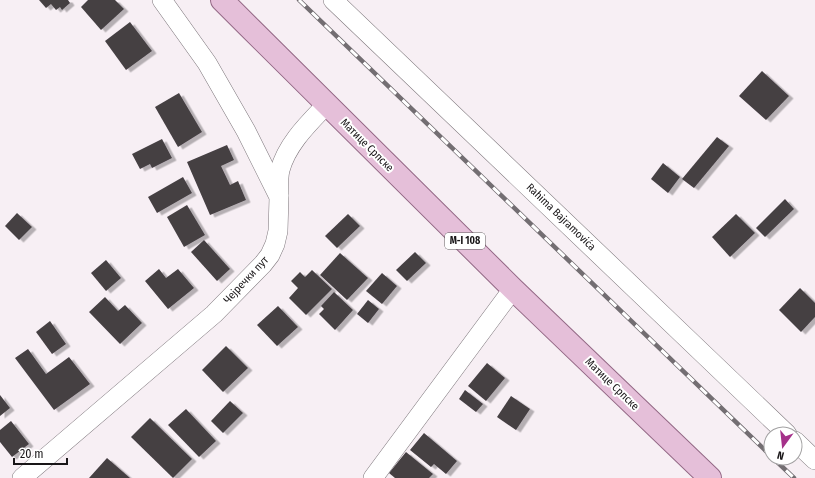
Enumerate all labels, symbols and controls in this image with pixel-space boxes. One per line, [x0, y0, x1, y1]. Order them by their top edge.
street label: Матице Српске [338, 116, 396, 174]
street label: Rahima Bajramovića [524, 181, 598, 253]
road number: M-I 108 [445, 233, 485, 249]
street label: Чејречки пут [221, 253, 272, 306]
street label: Матице Српске [582, 355, 642, 413]
north arrow [763, 426, 803, 466]
scale bar [14, 440, 67, 466]
text: 20 m [20, 447, 44, 461]
text: N [776, 448, 785, 462]

